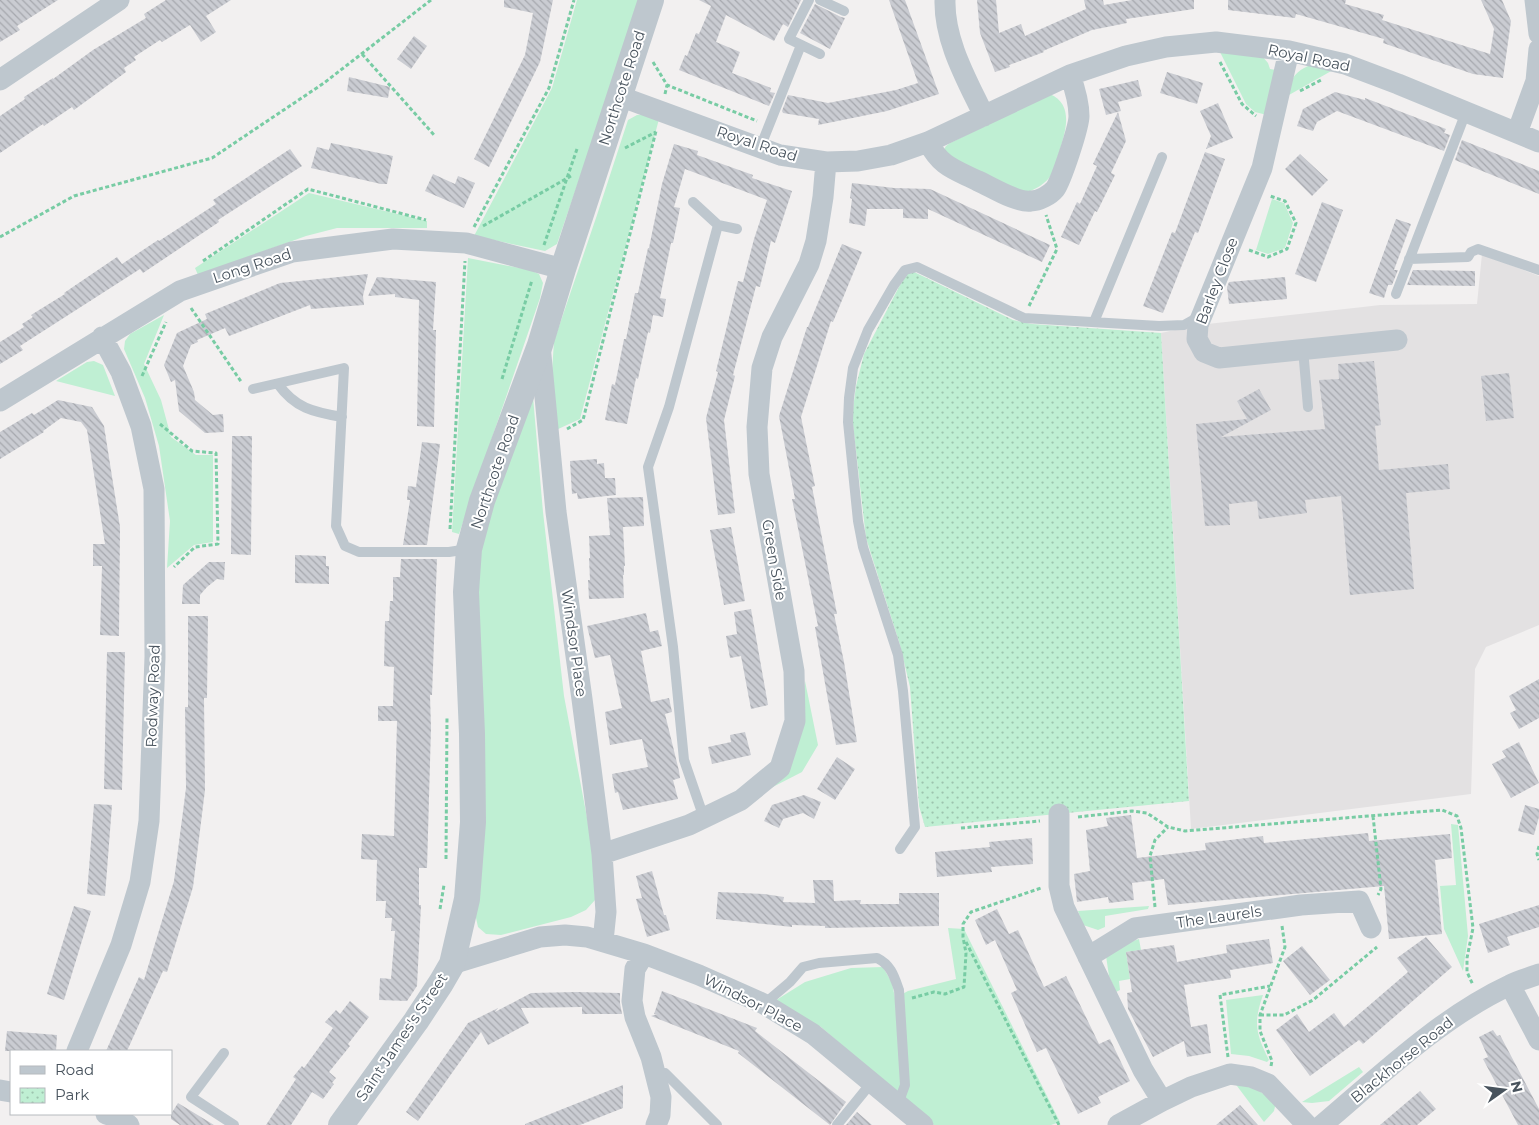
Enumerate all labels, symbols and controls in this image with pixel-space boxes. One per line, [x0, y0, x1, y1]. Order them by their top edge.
street label: Northcote Road [594, 28, 649, 148]
street label: Royal Road [1266, 39, 1352, 76]
street label: Royal Road [714, 122, 800, 166]
street label: Barley Close [1191, 235, 1242, 327]
street label: Long Road [210, 244, 294, 287]
street label: Northcote Road [466, 412, 523, 532]
street label: Green Side [758, 518, 791, 602]
street label: Windsor Place [558, 588, 591, 698]
street label: Rodway Road [141, 644, 164, 748]
street label: The Laurels [1175, 901, 1263, 932]
street label: Saint James's Street [352, 969, 452, 1104]
street label: Windsor Place [701, 969, 806, 1036]
street label: Blackhorse Road [1347, 1012, 1457, 1107]
legend [10, 1050, 172, 1115]
text: Road [55, 1060, 94, 1079]
north arrow [1479, 1065, 1529, 1115]
text: N [1507, 1079, 1527, 1095]
text: Park [55, 1085, 89, 1104]

